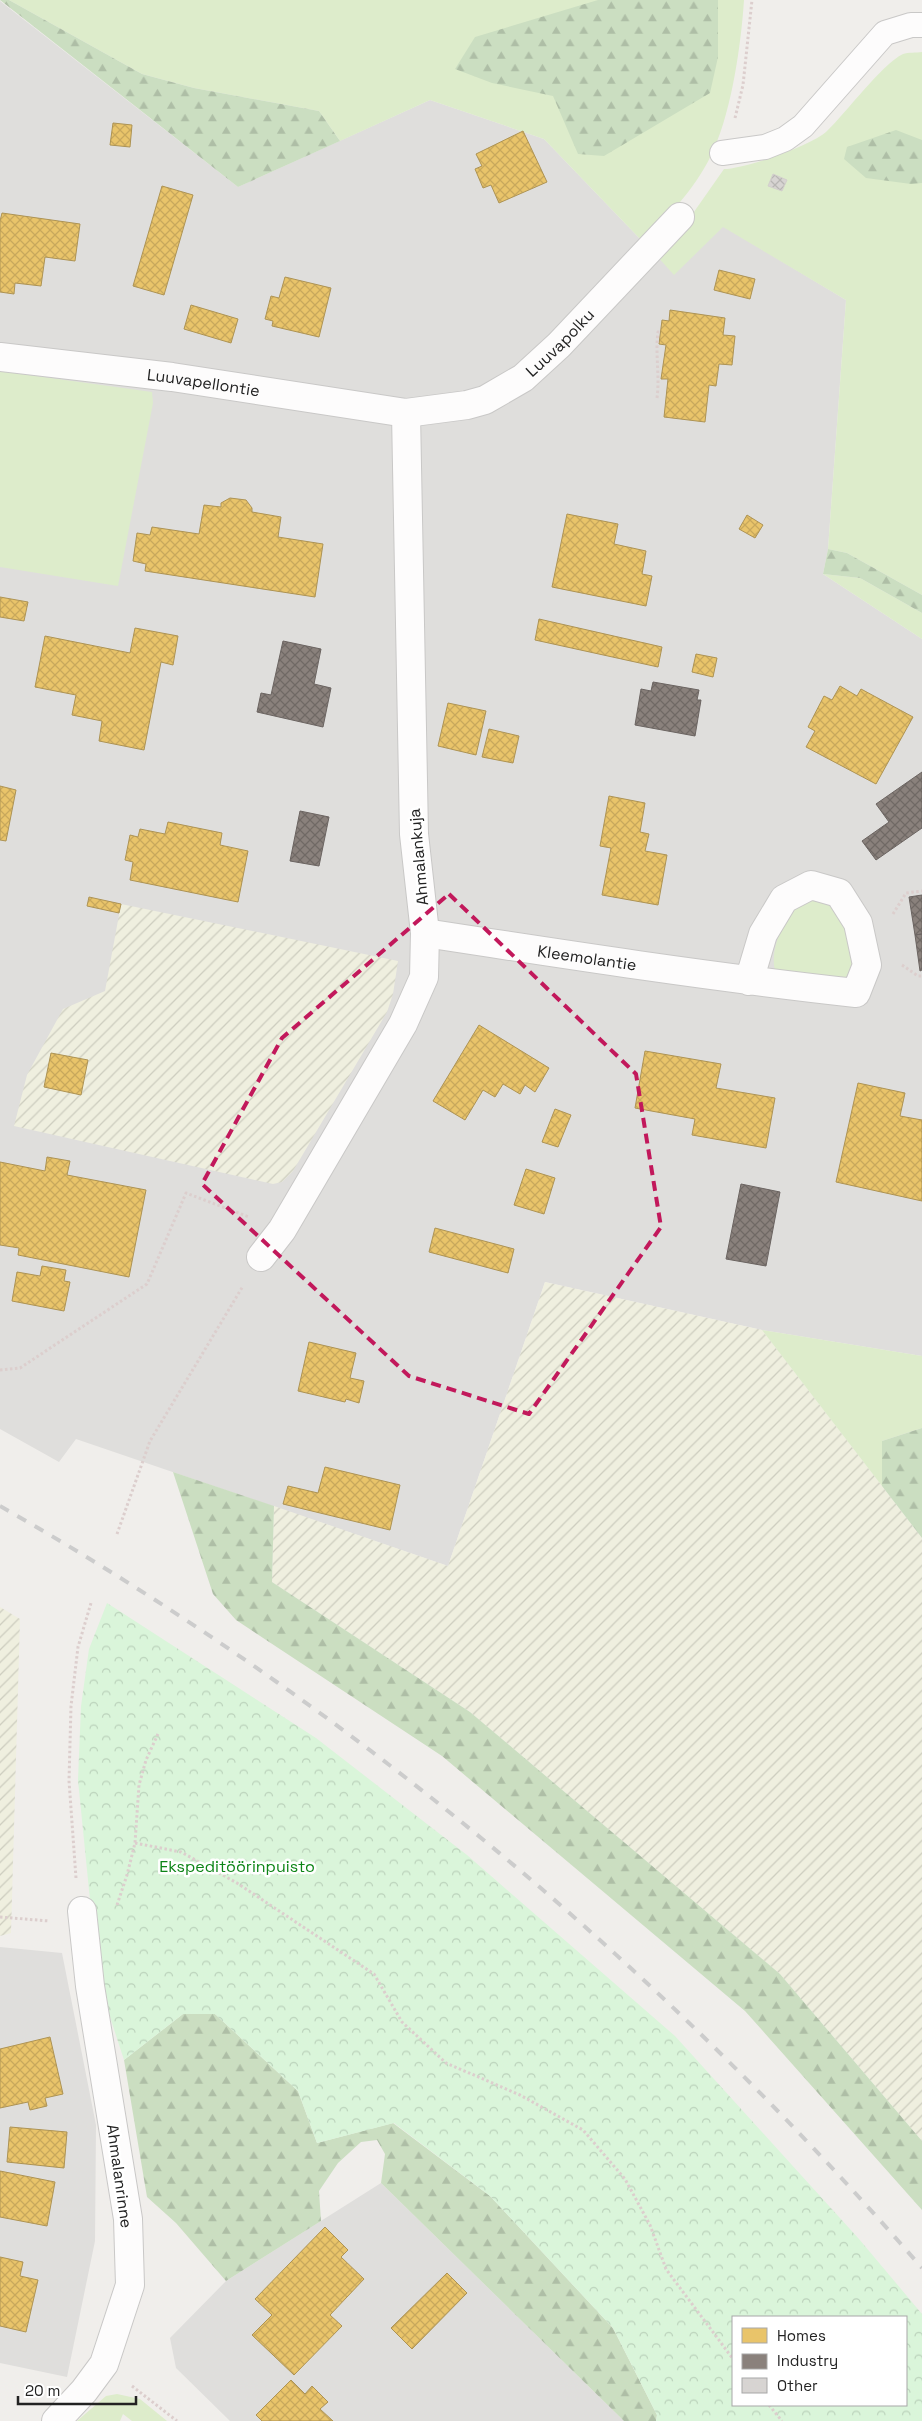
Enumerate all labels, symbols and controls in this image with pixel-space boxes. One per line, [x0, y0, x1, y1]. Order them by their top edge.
street label: Luuvapolku [521, 304, 599, 382]
street label: Luuvapellontie [146, 364, 261, 401]
street label: Ahmalankuja [404, 808, 433, 906]
street label: Kleemolantie [536, 940, 638, 976]
park label: Ekspeditöörinpuisto [159, 1856, 315, 1877]
street label: Ahmalanrinne [102, 2123, 137, 2229]
legend [732, 2316, 907, 2406]
text: Homes [777, 2326, 826, 2345]
text: Industry [777, 2351, 838, 2370]
scale bar [18, 2374, 135, 2406]
text: Other [777, 2376, 818, 2395]
text: 20 m [25, 2381, 60, 2400]

